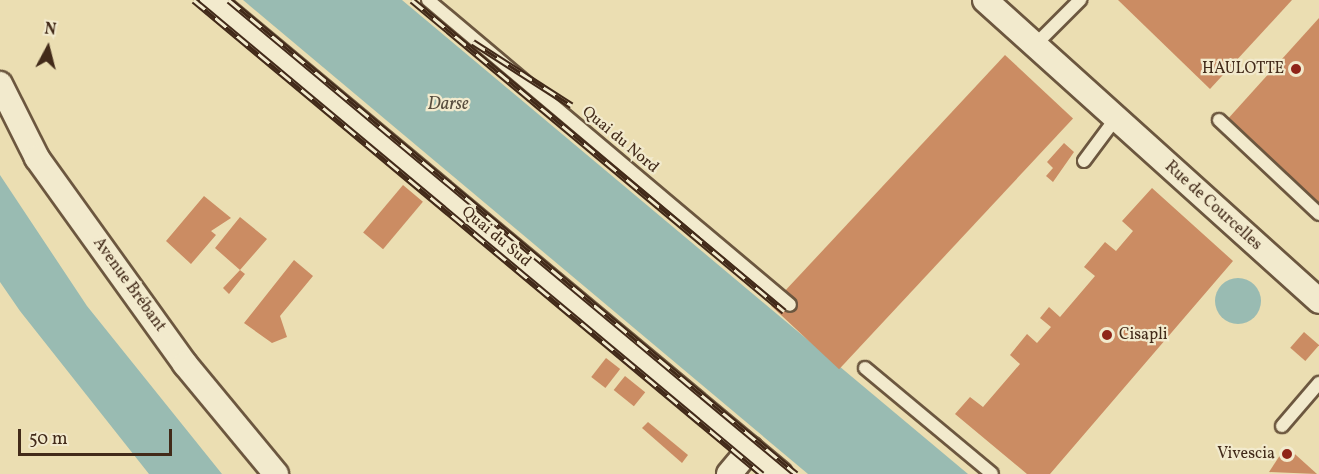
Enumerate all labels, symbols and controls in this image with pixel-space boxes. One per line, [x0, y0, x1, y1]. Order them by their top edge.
north arrow [18, 18, 78, 78]
text: N [43, 19, 57, 42]
place label: HAULOTTE [1202, 59, 1284, 79]
marker: HAULOTTE [1289, 62, 1303, 76]
water label: Darse [427, 94, 469, 116]
street label: Quai du Nord [578, 102, 662, 178]
street label: Rue de Courcelles [1161, 157, 1265, 255]
street label: Quai du Sud [457, 202, 535, 272]
street label: Avenue Brébant [88, 234, 170, 336]
place label: Cisapli [1119, 325, 1168, 345]
marker: Cisapli [1100, 328, 1114, 342]
scale bar [21, 417, 176, 455]
text: 50 m [29, 427, 68, 452]
place label: Vivescia [1217, 444, 1275, 464]
marker: Vivescia [1280, 447, 1294, 461]

